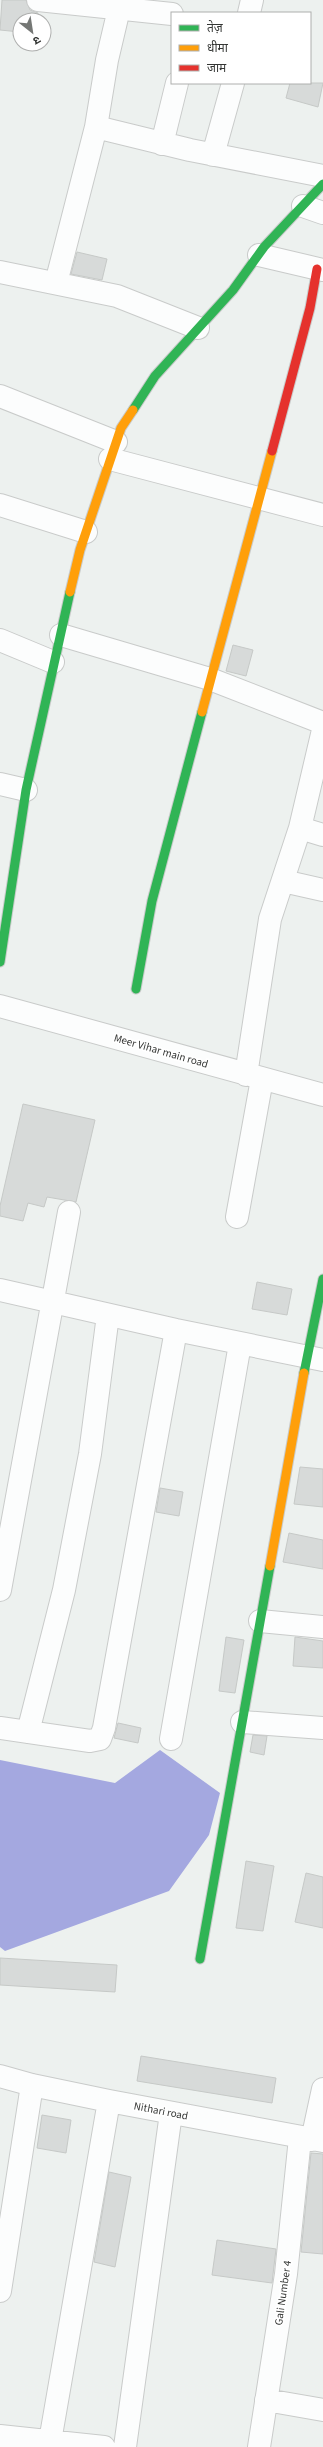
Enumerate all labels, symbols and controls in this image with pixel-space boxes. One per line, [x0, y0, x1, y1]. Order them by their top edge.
north arrow [12, 12, 52, 52]
legend [171, 12, 311, 84]
text: तेज़ [207, 20, 224, 37]
text: उ [30, 32, 43, 49]
text: धीमा [207, 40, 229, 57]
text: जाम [207, 60, 227, 77]
street label: Meer Vihar main road [112, 1030, 210, 1072]
street label: Nithari road [133, 2098, 189, 2124]
street label: Gali Number 4 [271, 2259, 295, 2326]

